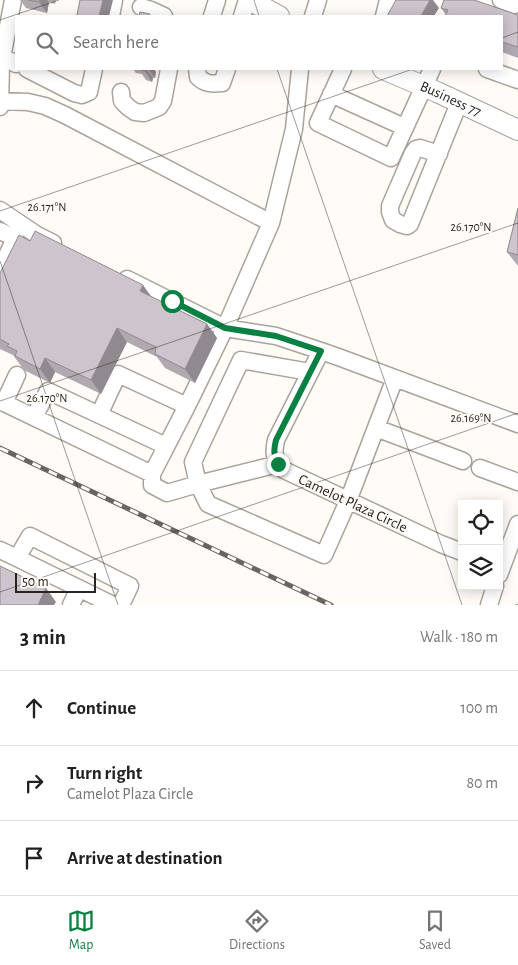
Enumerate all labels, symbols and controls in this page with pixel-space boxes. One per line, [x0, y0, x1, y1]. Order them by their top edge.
search box [15, 15, 503, 70]
icon: search [33, 29, 61, 57]
text: Search here [73, 33, 159, 52]
street label: Business 77 [418, 79, 484, 120]
text: 26.171°N [28, 201, 66, 213]
text: 26.170°N [450, 221, 492, 233]
route start [161, 290, 184, 313]
text: 26.170°N [26, 392, 68, 404]
text: 26.169°N [451, 412, 491, 424]
route end [267, 453, 290, 476]
street label: Camelot Plaza Circle [296, 472, 410, 535]
map controls [458, 500, 503, 590]
button: locate [458, 500, 503, 545]
button: layers [458, 545, 503, 590]
scale bar [15, 570, 96, 593]
text: 50 m [22, 575, 49, 589]
text: 3 min [20, 627, 66, 648]
text: Walk · 180 m [420, 629, 498, 645]
icon: ahead [20, 694, 48, 722]
text: Continue [67, 699, 136, 718]
text: 100 m [460, 700, 498, 716]
text: Turn right [67, 764, 142, 783]
icon: right [20, 769, 48, 797]
text: 80 m [467, 775, 498, 791]
text: Camelot Plaza Circle [67, 786, 193, 802]
icon: arrive [20, 844, 48, 872]
text: Arrive at destination [67, 849, 223, 868]
tab: Map [67, 907, 95, 954]
tab: Directions [229, 907, 285, 954]
tab: Saved [419, 907, 451, 954]

